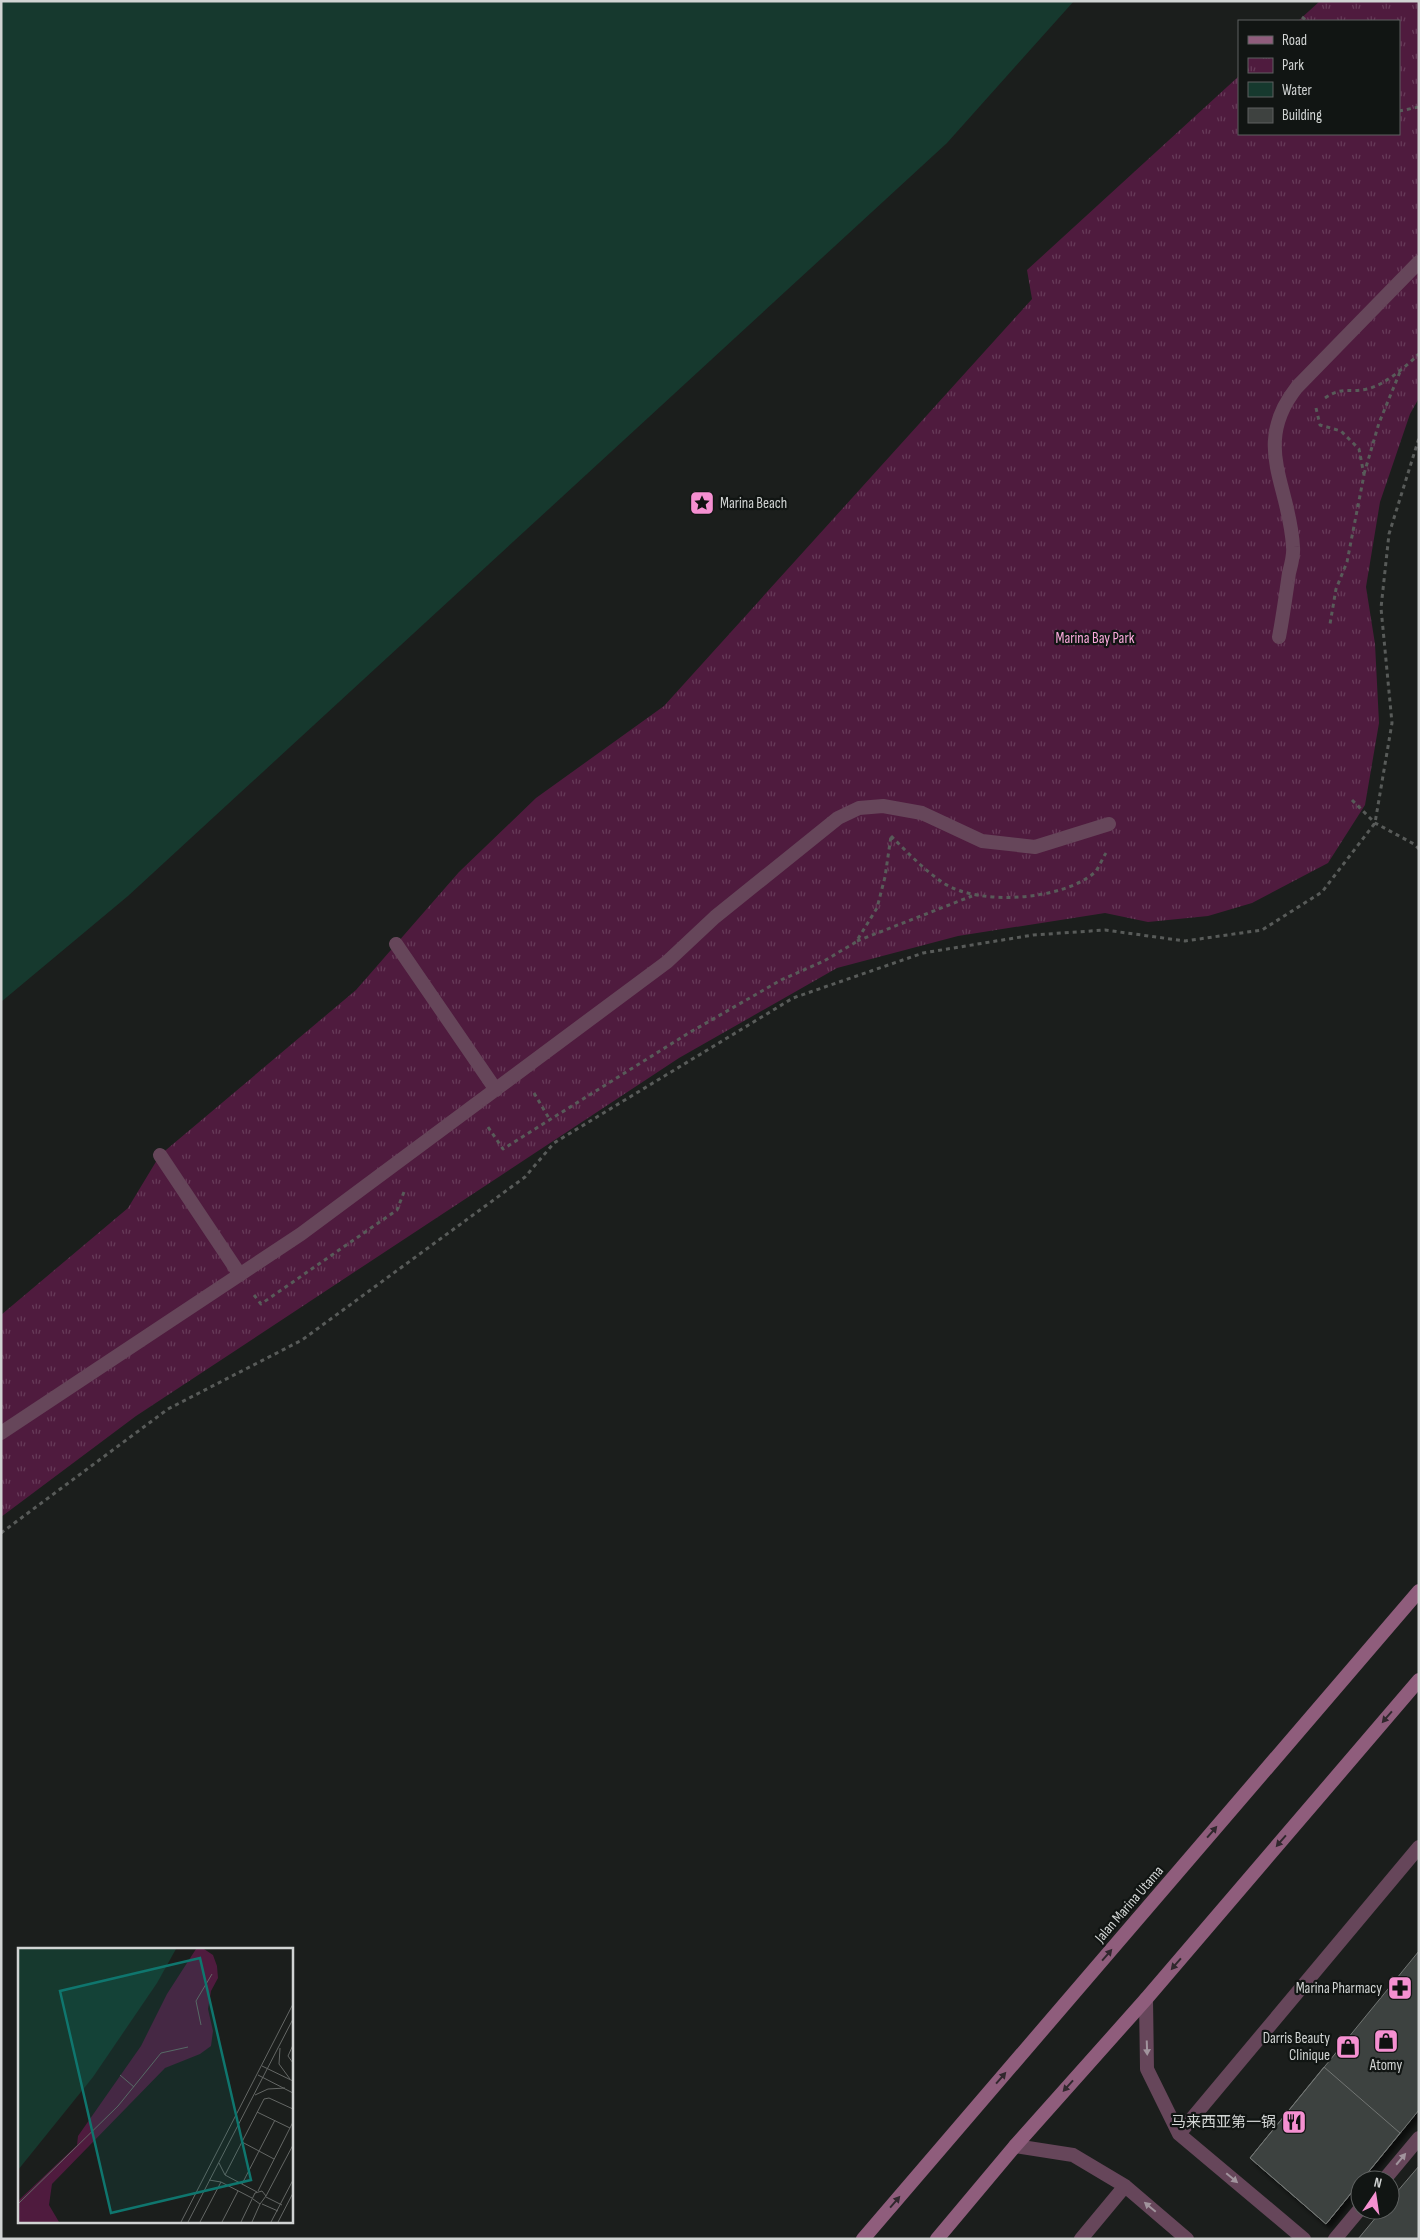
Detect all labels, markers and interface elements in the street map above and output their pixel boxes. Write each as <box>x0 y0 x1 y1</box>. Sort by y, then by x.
legend <box>1238 20 1400 135</box>
text: Road <box>1282 31 1307 50</box>
text: Park <box>1282 56 1304 75</box>
text: Water <box>1282 81 1313 100</box>
text: Building <box>1282 106 1322 125</box>
place icon: Marina Beach <box>689 490 715 516</box>
place label: Marina Beach <box>720 494 787 513</box>
park label: Marina Bay Park <box>1056 629 1135 648</box>
one-way arrow <box>1381 1711 1393 1723</box>
one-way arrow <box>1207 1825 1218 1838</box>
one-way arrow <box>1276 1834 1287 1847</box>
street label: Jalan Marina Utama <box>1090 1862 1168 1947</box>
inset map <box>18 1948 292 2222</box>
one-way arrow <box>1101 1949 1112 1962</box>
one-way arrow <box>1170 1958 1181 1971</box>
pharmacy icon: Marina Pharmacy <box>1387 1975 1413 2001</box>
place label: Marina Pharmacy <box>1296 1979 1382 1998</box>
shop icon: Atomy <box>1373 2028 1399 2054</box>
place label: Darris Beauty Clinique <box>1263 2029 1330 2065</box>
shop icon: Darris Beauty Clinique <box>1335 2034 1361 2060</box>
one-way arrow <box>1143 2040 1151 2056</box>
place label: Atomy <box>1369 2056 1402 2075</box>
one-way arrow <box>995 2073 1007 2085</box>
one-way arrow <box>1062 2080 1074 2092</box>
restaurant icon: 马来西亚第一锅 <box>1281 2109 1307 2135</box>
place label: 马来西亚第一锅 <box>1171 2113 1276 2132</box>
one-way arrow <box>1396 2153 1407 2166</box>
north arrow <box>1350 2170 1400 2220</box>
one-way arrow <box>1226 2173 1239 2184</box>
text: N <box>1372 2174 1383 2192</box>
one-way arrow <box>889 2196 901 2208</box>
one-way arrow <box>1143 2202 1156 2213</box>

